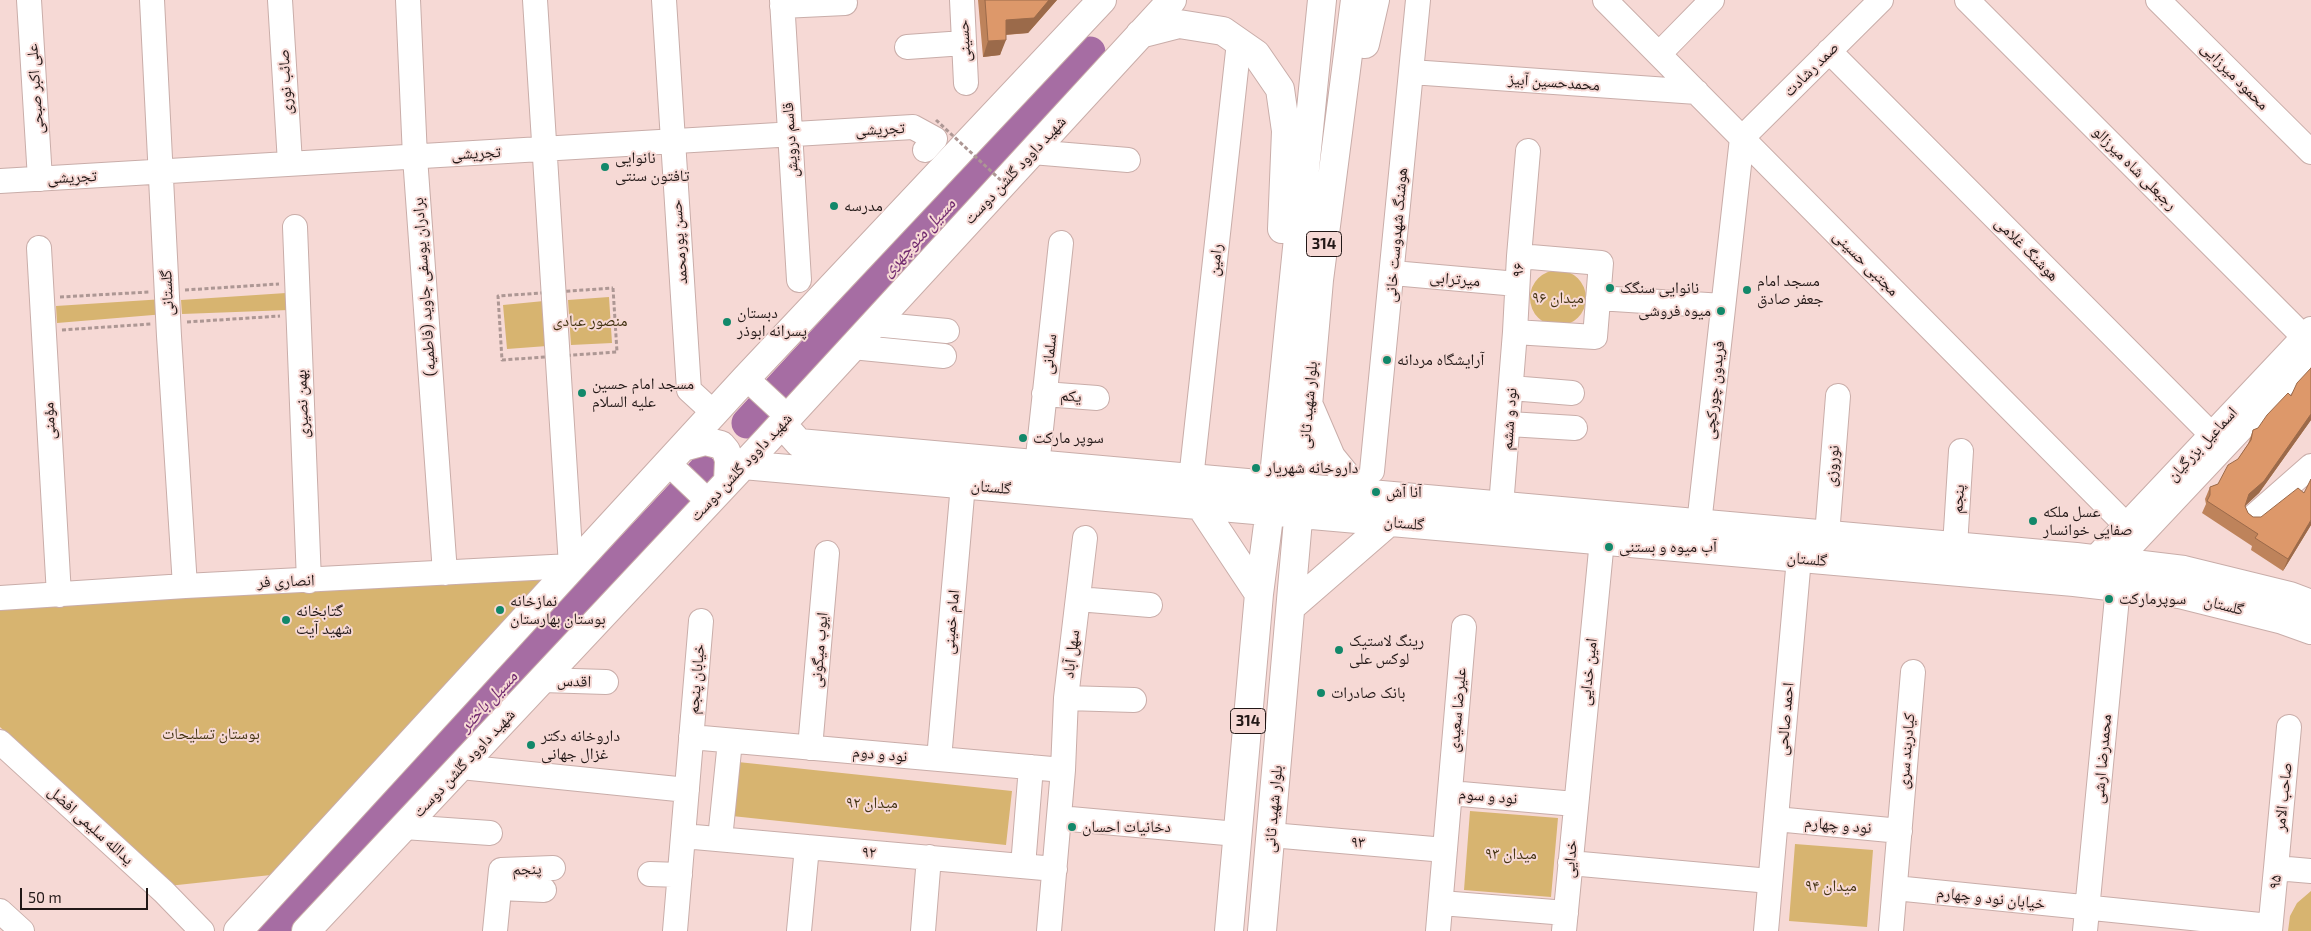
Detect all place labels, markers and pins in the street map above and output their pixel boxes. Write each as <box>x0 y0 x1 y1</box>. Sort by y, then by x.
place label: نانوایی تافتون سنتی <box>615 148 689 186</box>
marker: نانوایی تافتون سنتی <box>599 161 611 173</box>
place label: مدرسه <box>844 196 883 216</box>
marker: مدرسه <box>828 200 840 212</box>
place label: مسجد امام جعفر صادق <box>1757 271 1824 309</box>
place label: نانوایی سنگک <box>1620 278 1699 298</box>
marker: نانوایی سنگک <box>1604 282 1616 294</box>
marker: مسجد امام جعفر صادق <box>1741 284 1753 296</box>
place label: میوه فروشی <box>1638 301 1711 321</box>
place label: دبستان پسرانه ابوذر <box>737 303 807 341</box>
marker: میوه فروشی <box>1715 305 1727 317</box>
marker: دبستان پسرانه ابوذر <box>721 316 733 328</box>
place label: آرایشگاه مردانه <box>1397 350 1484 370</box>
marker: آرایشگاه مردانه <box>1381 354 1393 366</box>
place label: مسجد امام حسین علیه السلام <box>592 374 694 412</box>
marker: مسجد امام حسین علیه السلام <box>576 387 588 399</box>
place label: سوپر مارکت <box>1033 428 1104 448</box>
marker: سوپر مارکت <box>1017 432 1029 444</box>
place label: داروخانه شهریار <box>1266 458 1358 478</box>
marker: داروخانه شهریار <box>1250 462 1262 474</box>
place label: آنا آش <box>1386 482 1422 502</box>
marker: آنا آش <box>1370 486 1382 498</box>
place label: عسل ملکه صفایی خوانسار <box>2043 502 2133 540</box>
marker: عسل ملکه صفایی خوانسار <box>2027 515 2039 527</box>
place label: آب میوه و بستنی <box>1619 537 1717 557</box>
marker: آب میوه و بستنی <box>1603 541 1615 553</box>
place label: سوپرمارکت <box>2119 589 2186 609</box>
place label: نمازخانه بوستان بهارستان <box>510 591 606 629</box>
marker: سوپرمارکت <box>2103 593 2115 605</box>
place label: گتابخانه شهید آیت <box>296 601 352 639</box>
marker: نمازخانه بوستان بهارستان <box>494 604 506 616</box>
marker: گتابخانه شهید آیت <box>280 614 292 626</box>
place label: رینگ لاستیک لوکس علی <box>1349 631 1424 669</box>
marker: رینگ لاستیک لوکس علی <box>1333 644 1345 656</box>
place label: بانک صادرات <box>1331 683 1405 703</box>
marker: بانک صادرات <box>1315 687 1327 699</box>
place label: داروخانه دکتر غزال جهانی <box>541 726 620 764</box>
marker: داروخانه دکتر غزال جهانی <box>525 739 537 751</box>
place label: دخانیات احسان <box>1082 817 1171 837</box>
marker: دخانیات احسان <box>1066 821 1078 833</box>

